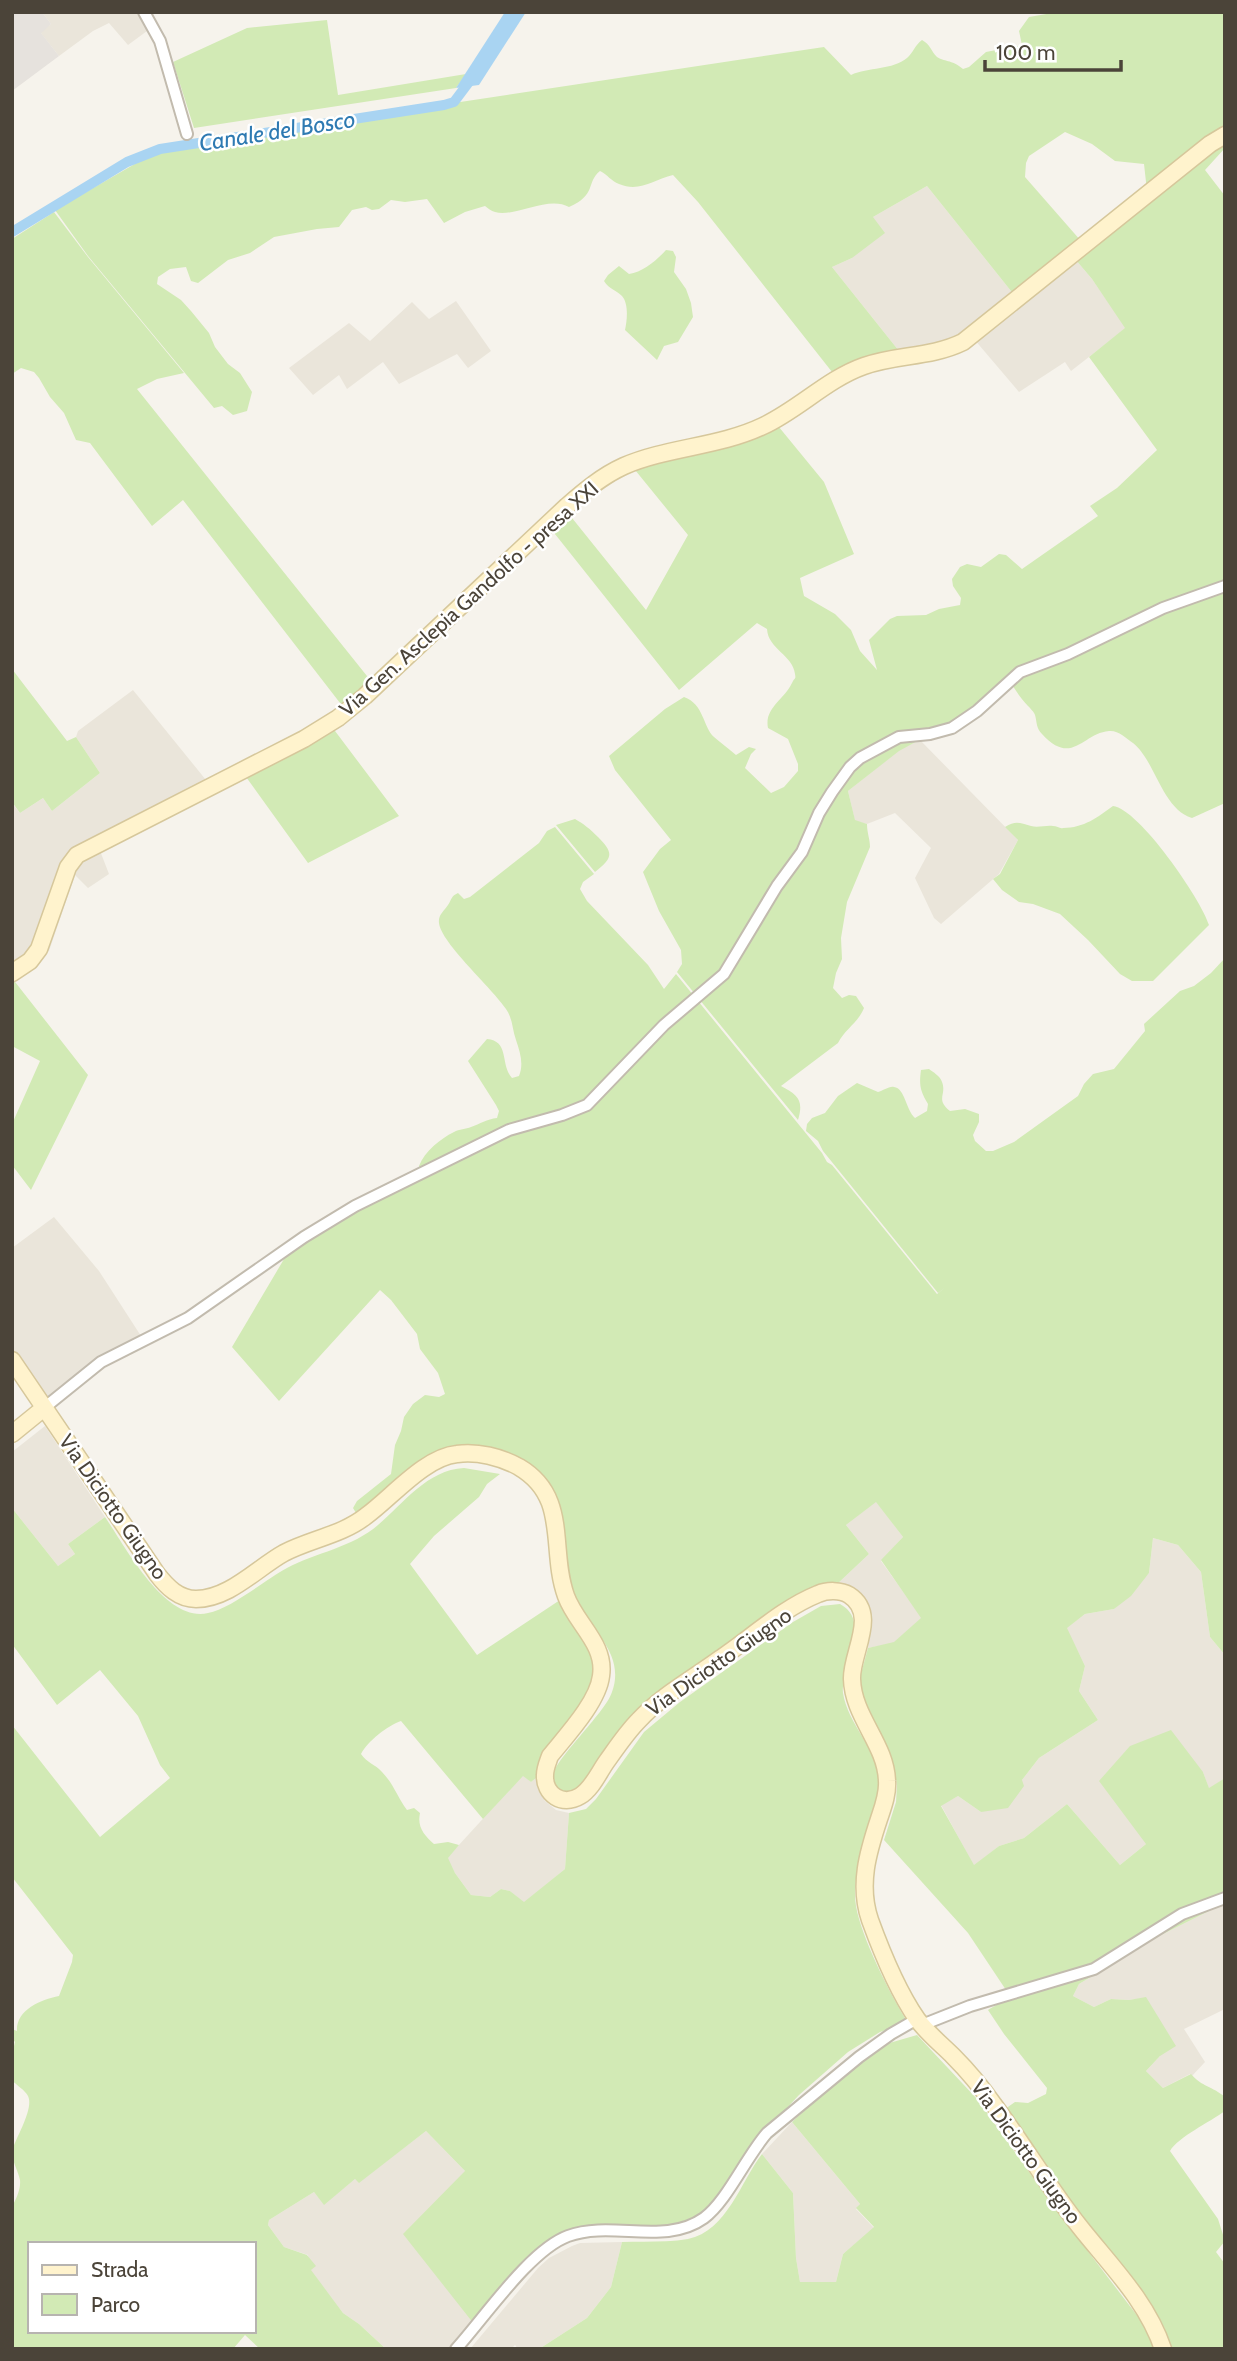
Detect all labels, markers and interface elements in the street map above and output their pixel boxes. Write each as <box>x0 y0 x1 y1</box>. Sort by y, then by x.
scale bar <box>985 28 1122 72</box>
text: 100 m <box>996 40 1055 65</box>
water label: Canale del Bosco <box>197 105 357 157</box>
street label: Via Gen. Asclepia Gandolfo - presa XXI <box>334 476 603 722</box>
street label: Via Diciotto Giugno <box>54 1429 173 1584</box>
street label: Via Diciotto Giugno <box>641 1602 796 1721</box>
street label: Via Diciotto Giugno <box>966 2075 1087 2228</box>
legend <box>28 2242 256 2333</box>
text: Strada <box>91 2257 148 2282</box>
text: Parco <box>91 2292 140 2317</box>

